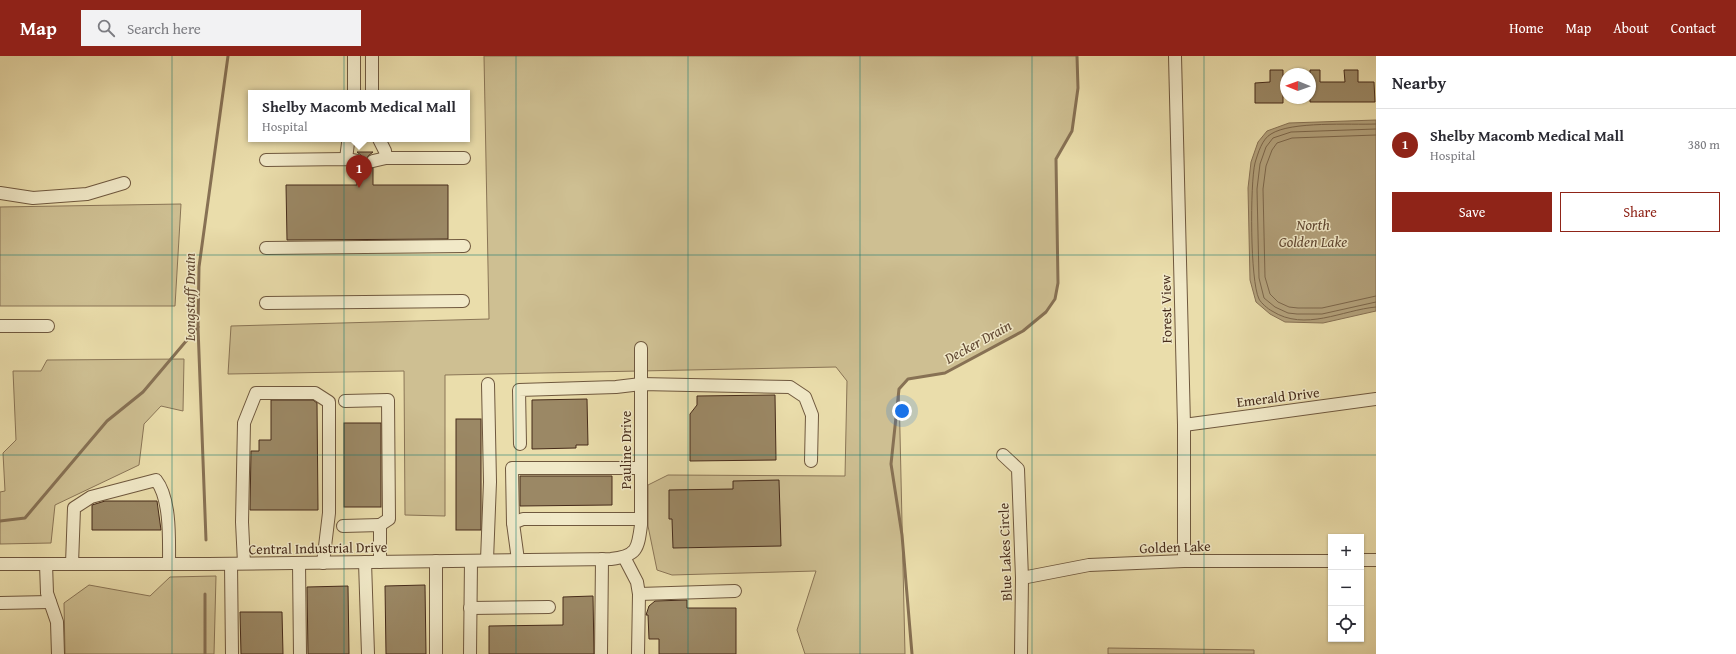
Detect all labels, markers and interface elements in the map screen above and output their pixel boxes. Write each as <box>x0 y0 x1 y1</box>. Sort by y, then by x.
search box <box>81 10 361 46</box>
text: Map <box>20 14 57 42</box>
icon: search <box>95 17 117 39</box>
text: Search here <box>127 18 201 39</box>
text: Home <box>1509 18 1544 38</box>
text: Map <box>1566 18 1591 38</box>
text: About <box>1613 18 1649 38</box>
text: Contact <box>1671 18 1716 38</box>
north arrow <box>1280 68 1316 104</box>
text: Nearby <box>1392 70 1446 95</box>
popup <box>248 90 470 142</box>
text: Shelby Macomb Medical Mall <box>262 96 456 117</box>
text: Hospital <box>262 117 308 136</box>
text: Shelby Macomb Medical Mall <box>1430 125 1624 146</box>
text: 1 <box>1402 135 1408 154</box>
text: 380 m <box>1688 135 1720 154</box>
text: Hospital <box>1430 146 1475 165</box>
pin: 1 <box>346 155 372 188</box>
button: Save <box>1392 192 1552 232</box>
button: Share <box>1560 192 1720 232</box>
water label: North Golden Lake <box>1279 214 1347 252</box>
water label: Longstaff Drain <box>179 252 200 342</box>
street label: Forest View <box>1155 274 1177 344</box>
water label: Decker Drain <box>940 314 1015 369</box>
street label: Emerald Drive <box>1235 382 1321 412</box>
your location <box>892 401 912 421</box>
street label: Pauline Drive <box>616 410 636 489</box>
street label: Blue Lakes Circle <box>993 502 1017 601</box>
map controls <box>1328 534 1364 642</box>
button: + <box>1328 534 1364 570</box>
street label: Golden Lake <box>1139 536 1211 558</box>
street label: Central Industrial Drive <box>248 537 388 559</box>
button: − <box>1328 570 1364 606</box>
button: locate <box>1328 606 1364 642</box>

